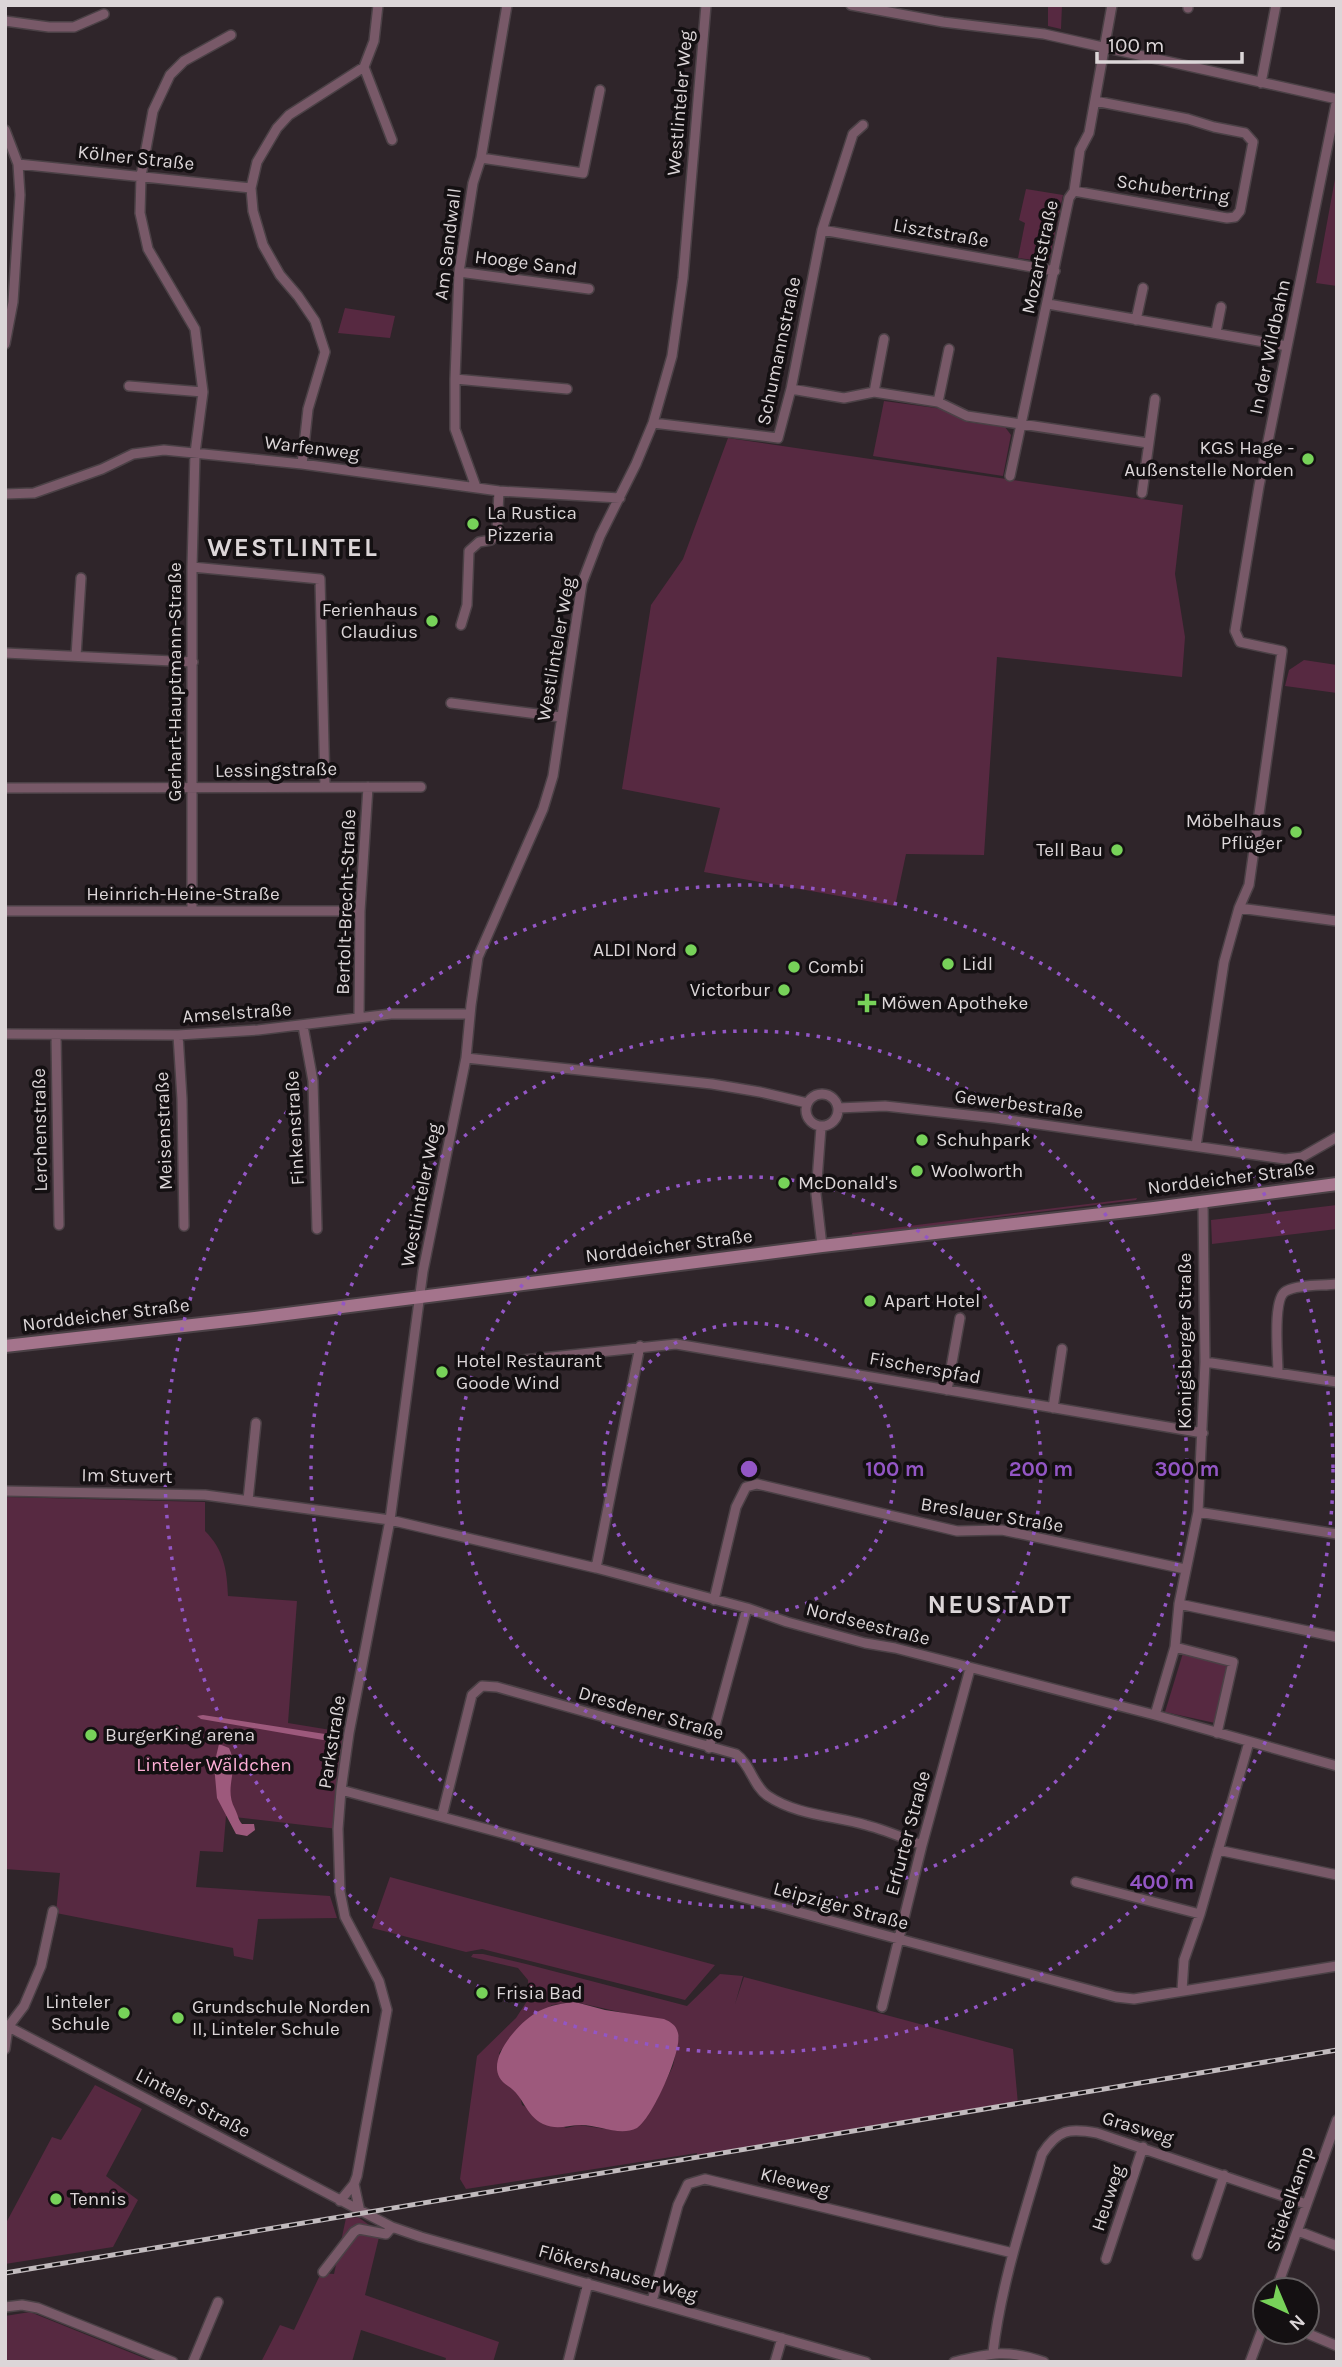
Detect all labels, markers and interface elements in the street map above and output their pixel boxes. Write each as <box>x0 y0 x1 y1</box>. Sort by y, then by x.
scale bar <box>1097 21 1242 65</box>
street label: Westlinteler Weg <box>663 29 697 177</box>
text: 100 m <box>1108 33 1165 57</box>
street label: Kölner Straße <box>77 141 195 175</box>
street label: Schubertring <box>1115 170 1231 208</box>
street label: Am Sandwall <box>430 187 466 301</box>
street label: Mozartstraße <box>1017 198 1063 316</box>
street label: Lisztstraße <box>892 214 990 252</box>
street label: Hooge Sand <box>473 246 579 280</box>
street label: Schumannstraße <box>753 275 805 427</box>
street label: In der Wildbahn <box>1245 277 1295 417</box>
street label: Warfenweg <box>263 431 361 465</box>
place label: KGS Hage - Außenstelle Norden <box>1124 437 1294 481</box>
marker: KGS Hage - Außenstelle Norden <box>1300 451 1316 467</box>
place label: La Rustica Pizzeria <box>487 502 577 546</box>
marker: La Rustica Pizzeria <box>465 516 481 532</box>
district label: WESTLINTEL <box>207 532 379 563</box>
street label: Gerhart-Hauptmann-Straße <box>164 562 186 802</box>
street label: Westlinteler Weg <box>532 575 580 723</box>
place label: Ferienhaus Claudius <box>322 599 418 643</box>
marker: Ferienhaus Claudius <box>424 613 440 629</box>
street label: Lessingstraße <box>215 758 337 782</box>
street label: Bertolt-Brecht-Straße <box>332 809 360 995</box>
place label: Möbelhaus Pflüger <box>1186 810 1282 854</box>
marker: Möbelhaus Pflüger <box>1288 824 1304 840</box>
place label: Tell Bau <box>1036 839 1103 861</box>
marker: Tell Bau <box>1109 842 1125 858</box>
street label: Heinrich-Heine-Straße <box>86 883 280 905</box>
place label: ALDI Nord <box>593 939 677 961</box>
marker: ALDI Nord <box>683 942 699 958</box>
place label: Lidl <box>962 953 993 975</box>
place label: Combi <box>808 956 865 978</box>
marker: Lidl <box>940 956 956 972</box>
marker: Combi <box>786 959 802 975</box>
place label: Victorbur <box>690 979 770 1001</box>
marker: Victorbur <box>776 982 792 998</box>
place label: Möwen Apotheke <box>881 992 1028 1014</box>
marker: Möwen Apotheke <box>859 995 875 1011</box>
street label: Amselstraße <box>182 998 292 1028</box>
street label: Lerchenstraße <box>28 1068 52 1192</box>
street label: Finkenstraße <box>281 1070 309 1186</box>
street label: Meisenstraße <box>151 1071 177 1191</box>
street label: Gewerbestraße <box>954 1085 1084 1123</box>
street label: Westlinteler Weg <box>396 1121 446 1269</box>
place label: Schuhpark <box>936 1129 1031 1151</box>
marker: Schuhpark <box>914 1132 930 1148</box>
street label: Norddeicher Straße <box>1146 1157 1316 1199</box>
place label: Woolworth <box>931 1160 1023 1182</box>
marker: Woolworth <box>909 1163 925 1179</box>
place label: McDonald's <box>798 1172 898 1194</box>
marker: McDonald's <box>776 1175 792 1191</box>
street label: Norddeicher Straße <box>584 1225 754 1267</box>
street label: Königsberger Straße <box>1174 1253 1196 1429</box>
place label: Apart Hotel <box>884 1290 980 1312</box>
marker: Apart Hotel <box>862 1293 878 1309</box>
street label: Norddeicher Straße <box>21 1294 191 1336</box>
street label: Fischerspfad <box>868 1347 982 1389</box>
place label: Hotel Restaurant Goode Wind <box>456 1350 602 1394</box>
marker: Hotel Restaurant Goode Wind <box>434 1364 450 1380</box>
centre of rings <box>737 1457 761 1481</box>
text: 100 m <box>865 1457 925 1481</box>
text: 200 m <box>1009 1457 1073 1481</box>
text: 300 m <box>1155 1457 1219 1481</box>
street label: Im Stuvert <box>81 1464 173 1488</box>
street label: Breslauer Straße <box>919 1493 1065 1537</box>
district label: NEUSTADT <box>928 1589 1073 1620</box>
street label: Nordseestraße <box>804 1598 932 1650</box>
street label: Dresdener Straße <box>576 1682 726 1744</box>
street label: Parkstraße <box>314 1694 350 1790</box>
place label: BurgerKing arena <box>105 1724 255 1746</box>
marker: BurgerKing arena <box>83 1727 99 1743</box>
park label: Linteler Wäldchen <box>136 1754 292 1776</box>
street label: Erfurter Straße <box>881 1768 935 1898</box>
text: 400 m <box>1130 1870 1194 1894</box>
street label: Leipziger Straße <box>771 1877 911 1935</box>
place label: Frisia Bad <box>496 1982 583 2004</box>
marker: Frisia Bad <box>474 1985 490 2001</box>
place label: Linteler Schule <box>45 1991 110 2035</box>
place label: Grundschule Norden II, Linteler Schule <box>192 1996 370 2040</box>
marker: Linteler Schule <box>116 2005 132 2021</box>
marker: Grundschule Norden II, Linteler Schule <box>170 2010 186 2026</box>
street label: Linteler Straße <box>132 2064 254 2142</box>
street label: Grasweg <box>1099 2107 1177 2149</box>
street label: Stiekelkamp <box>1262 2143 1318 2255</box>
street label: Heuweg <box>1087 2162 1129 2234</box>
street label: Kleeweg <box>758 2163 832 2201</box>
place label: Tennis <box>70 2188 126 2210</box>
marker: Tennis <box>48 2191 64 2207</box>
street label: Flökershauser Weg <box>536 2240 700 2306</box>
north arrow <box>1251 2276 1321 2346</box>
text: N <box>1285 2310 1310 2335</box>

